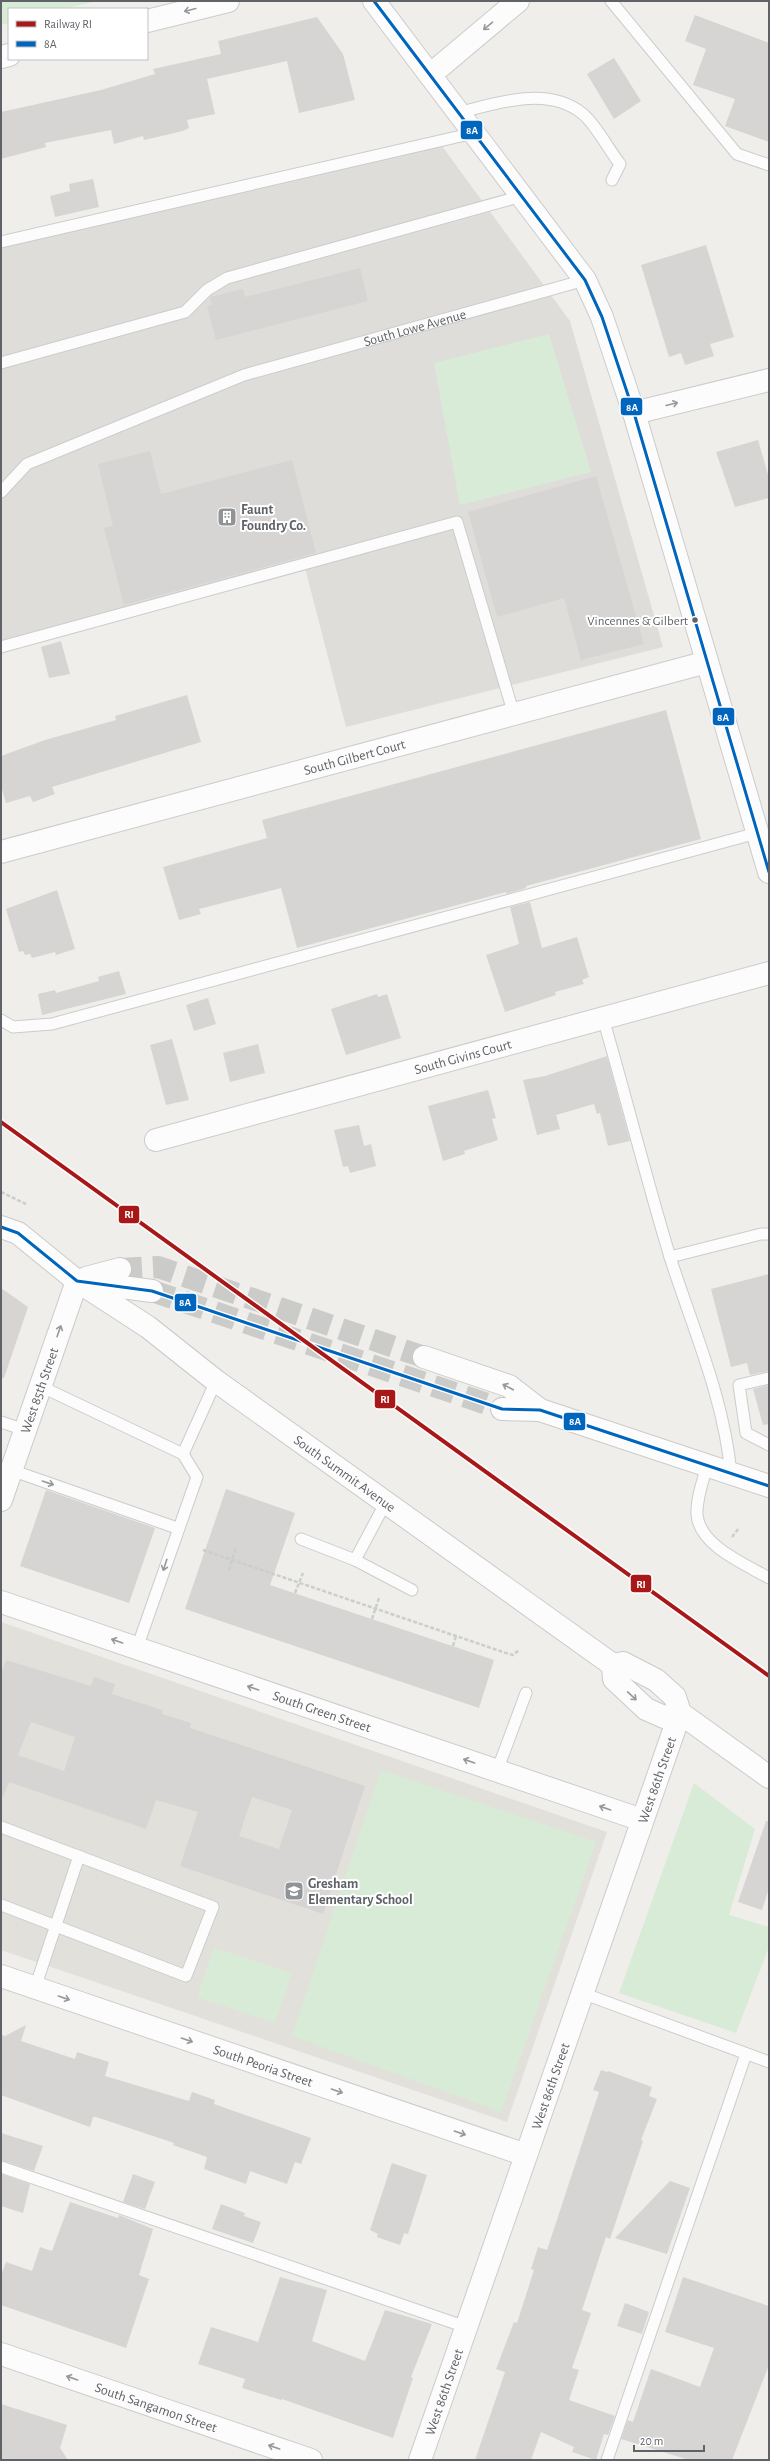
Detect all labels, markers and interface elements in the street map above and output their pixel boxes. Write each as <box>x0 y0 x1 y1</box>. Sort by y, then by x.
one-way arrow <box>184 7 197 15</box>
legend <box>8 8 148 60</box>
text: Railway RI <box>44 18 92 31</box>
one-way arrow <box>483 22 493 31</box>
text: 8A <box>44 38 57 50</box>
line badge: 8A <box>460 120 483 140</box>
text: 8A <box>466 125 478 136</box>
street label: South Lowe Avenue <box>362 307 468 349</box>
line badge: 8A <box>620 397 643 416</box>
one-way arrow <box>665 400 678 407</box>
text: 8A <box>626 402 638 413</box>
place label: Faunt Foundry Co. <box>241 503 306 533</box>
building icon: Faunt Foundry Co. <box>216 506 238 528</box>
place label: Vincennes & Gilbert <box>587 615 688 628</box>
marker: Vincennes & Gilbert <box>690 615 700 625</box>
line badge: 8A <box>712 707 735 726</box>
text: 8A <box>717 712 729 723</box>
street label: South Gilbert Court <box>302 737 407 778</box>
street label: South Givins Court <box>413 1037 514 1077</box>
line badge: RI <box>118 1205 140 1224</box>
text: RI <box>124 1209 134 1220</box>
line badge: 8A <box>174 1293 197 1312</box>
text: 8A <box>179 1297 191 1308</box>
one-way arrow <box>56 1325 64 1337</box>
street label: West 85th Street <box>19 1345 61 1435</box>
one-way arrow <box>503 1383 515 1390</box>
line badge: RI <box>374 1389 396 1409</box>
text: RI <box>380 1394 390 1405</box>
line badge: 8A <box>563 1412 586 1431</box>
text: 8A <box>569 1416 581 1427</box>
street label: South Summit Avenue <box>291 1433 398 1515</box>
one-way arrow <box>42 1479 54 1487</box>
one-way arrow <box>161 1558 168 1571</box>
line badge: RI <box>630 1574 652 1593</box>
text: RI <box>636 1579 646 1590</box>
one-way arrow <box>111 1637 123 1645</box>
one-way arrow <box>247 1684 260 1691</box>
street label: South Green Street <box>271 1689 373 1735</box>
one-way arrow <box>627 1691 637 1701</box>
street label: West 86th Street <box>636 1735 679 1825</box>
one-way arrow <box>463 1757 476 1764</box>
one-way arrow <box>600 1803 612 1811</box>
place label: Gresham Elementary School <box>308 1877 413 1907</box>
school or university icon: Gresham Elementary School <box>283 1880 305 1902</box>
one-way arrow <box>58 1995 71 2002</box>
one-way arrow <box>181 2037 194 2044</box>
street label: West 86th Street <box>530 2041 573 2131</box>
street label: South Peoria Street <box>211 2043 315 2090</box>
one-way arrow <box>330 2088 343 2095</box>
one-way arrow <box>454 2130 467 2137</box>
street label: West 86th Street <box>423 2347 466 2437</box>
one-way arrow <box>65 2374 78 2381</box>
street label: South Sangamon Street <box>93 2381 219 2435</box>
scale bar <box>634 2427 704 2453</box>
text: 20 m <box>640 2435 663 2447</box>
one-way arrow <box>268 2443 280 2451</box>

